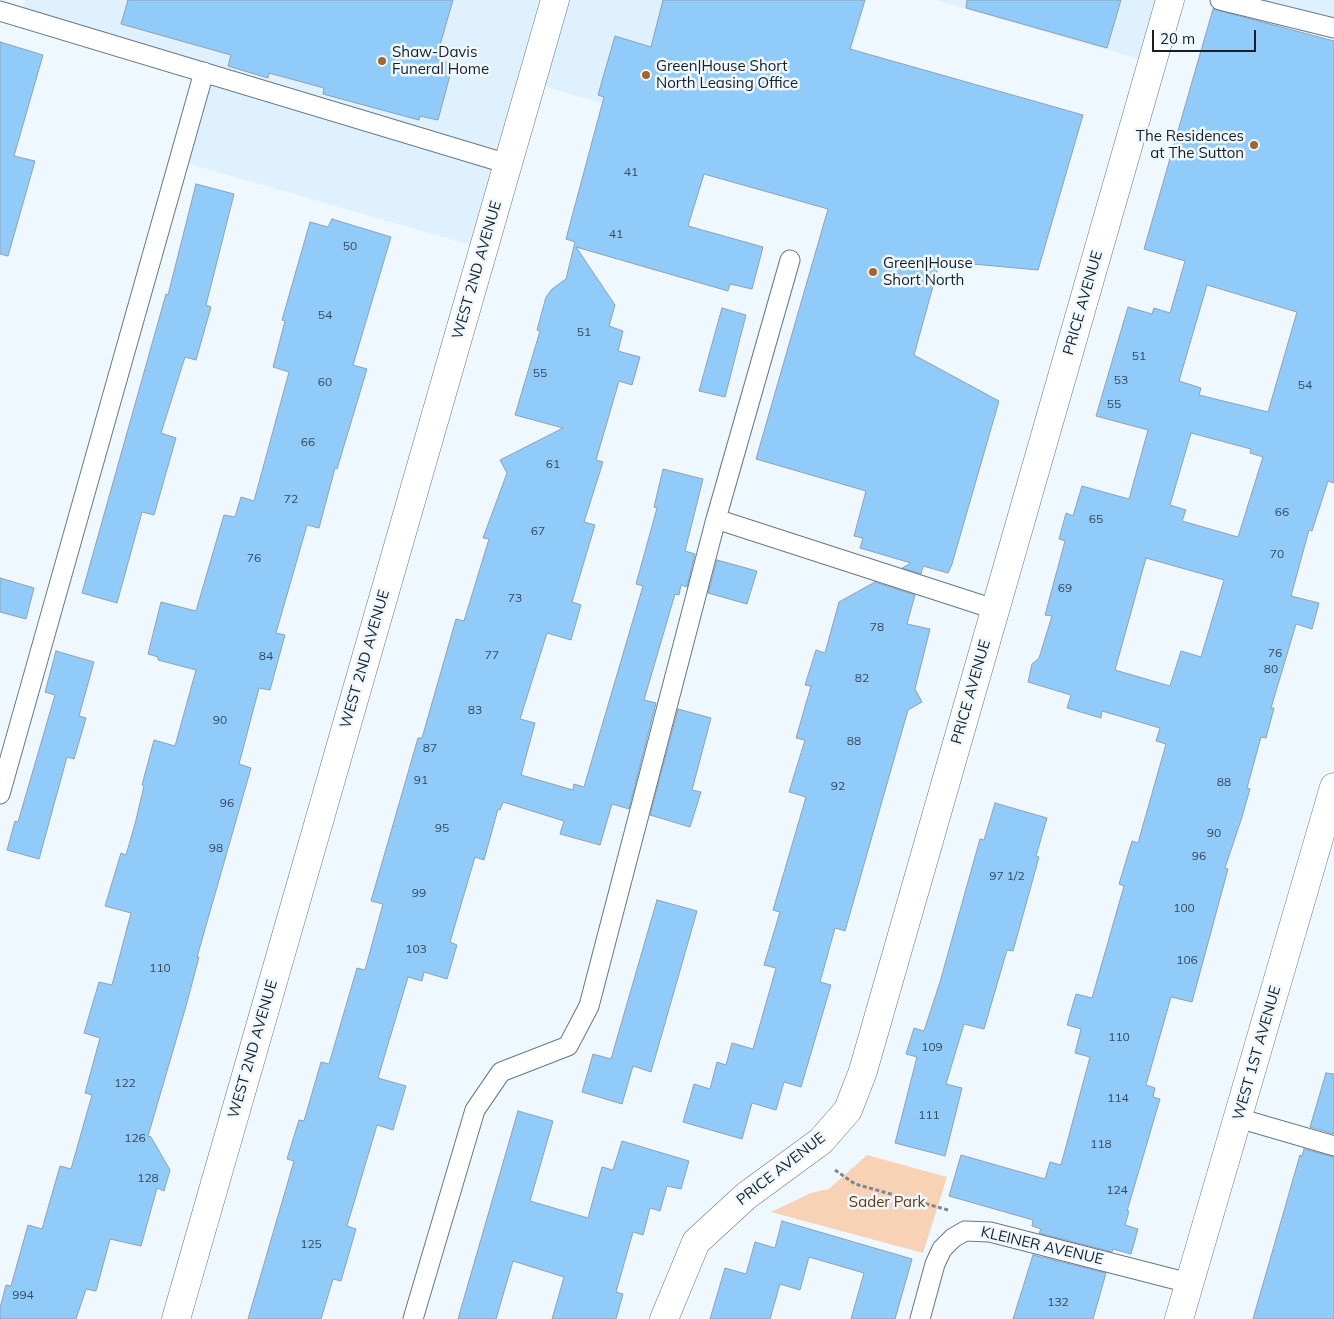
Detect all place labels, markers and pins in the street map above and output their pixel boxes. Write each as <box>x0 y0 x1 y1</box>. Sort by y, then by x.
place label: Shaw-Davis Funeral Home <box>392 43 489 78</box>
marker: Shaw-Davis Funeral Home <box>376 55 388 67</box>
place label: Green|House Short North Leasing Office <box>656 57 798 92</box>
marker: Green|House Short North Leasing Office <box>640 69 652 81</box>
place label: The Residences at The Sutton <box>1136 127 1244 162</box>
marker: The Residences at The Sutton <box>1248 139 1260 151</box>
place label: Green|House Short North <box>883 254 973 289</box>
marker: Green|House Short North <box>867 266 879 278</box>

